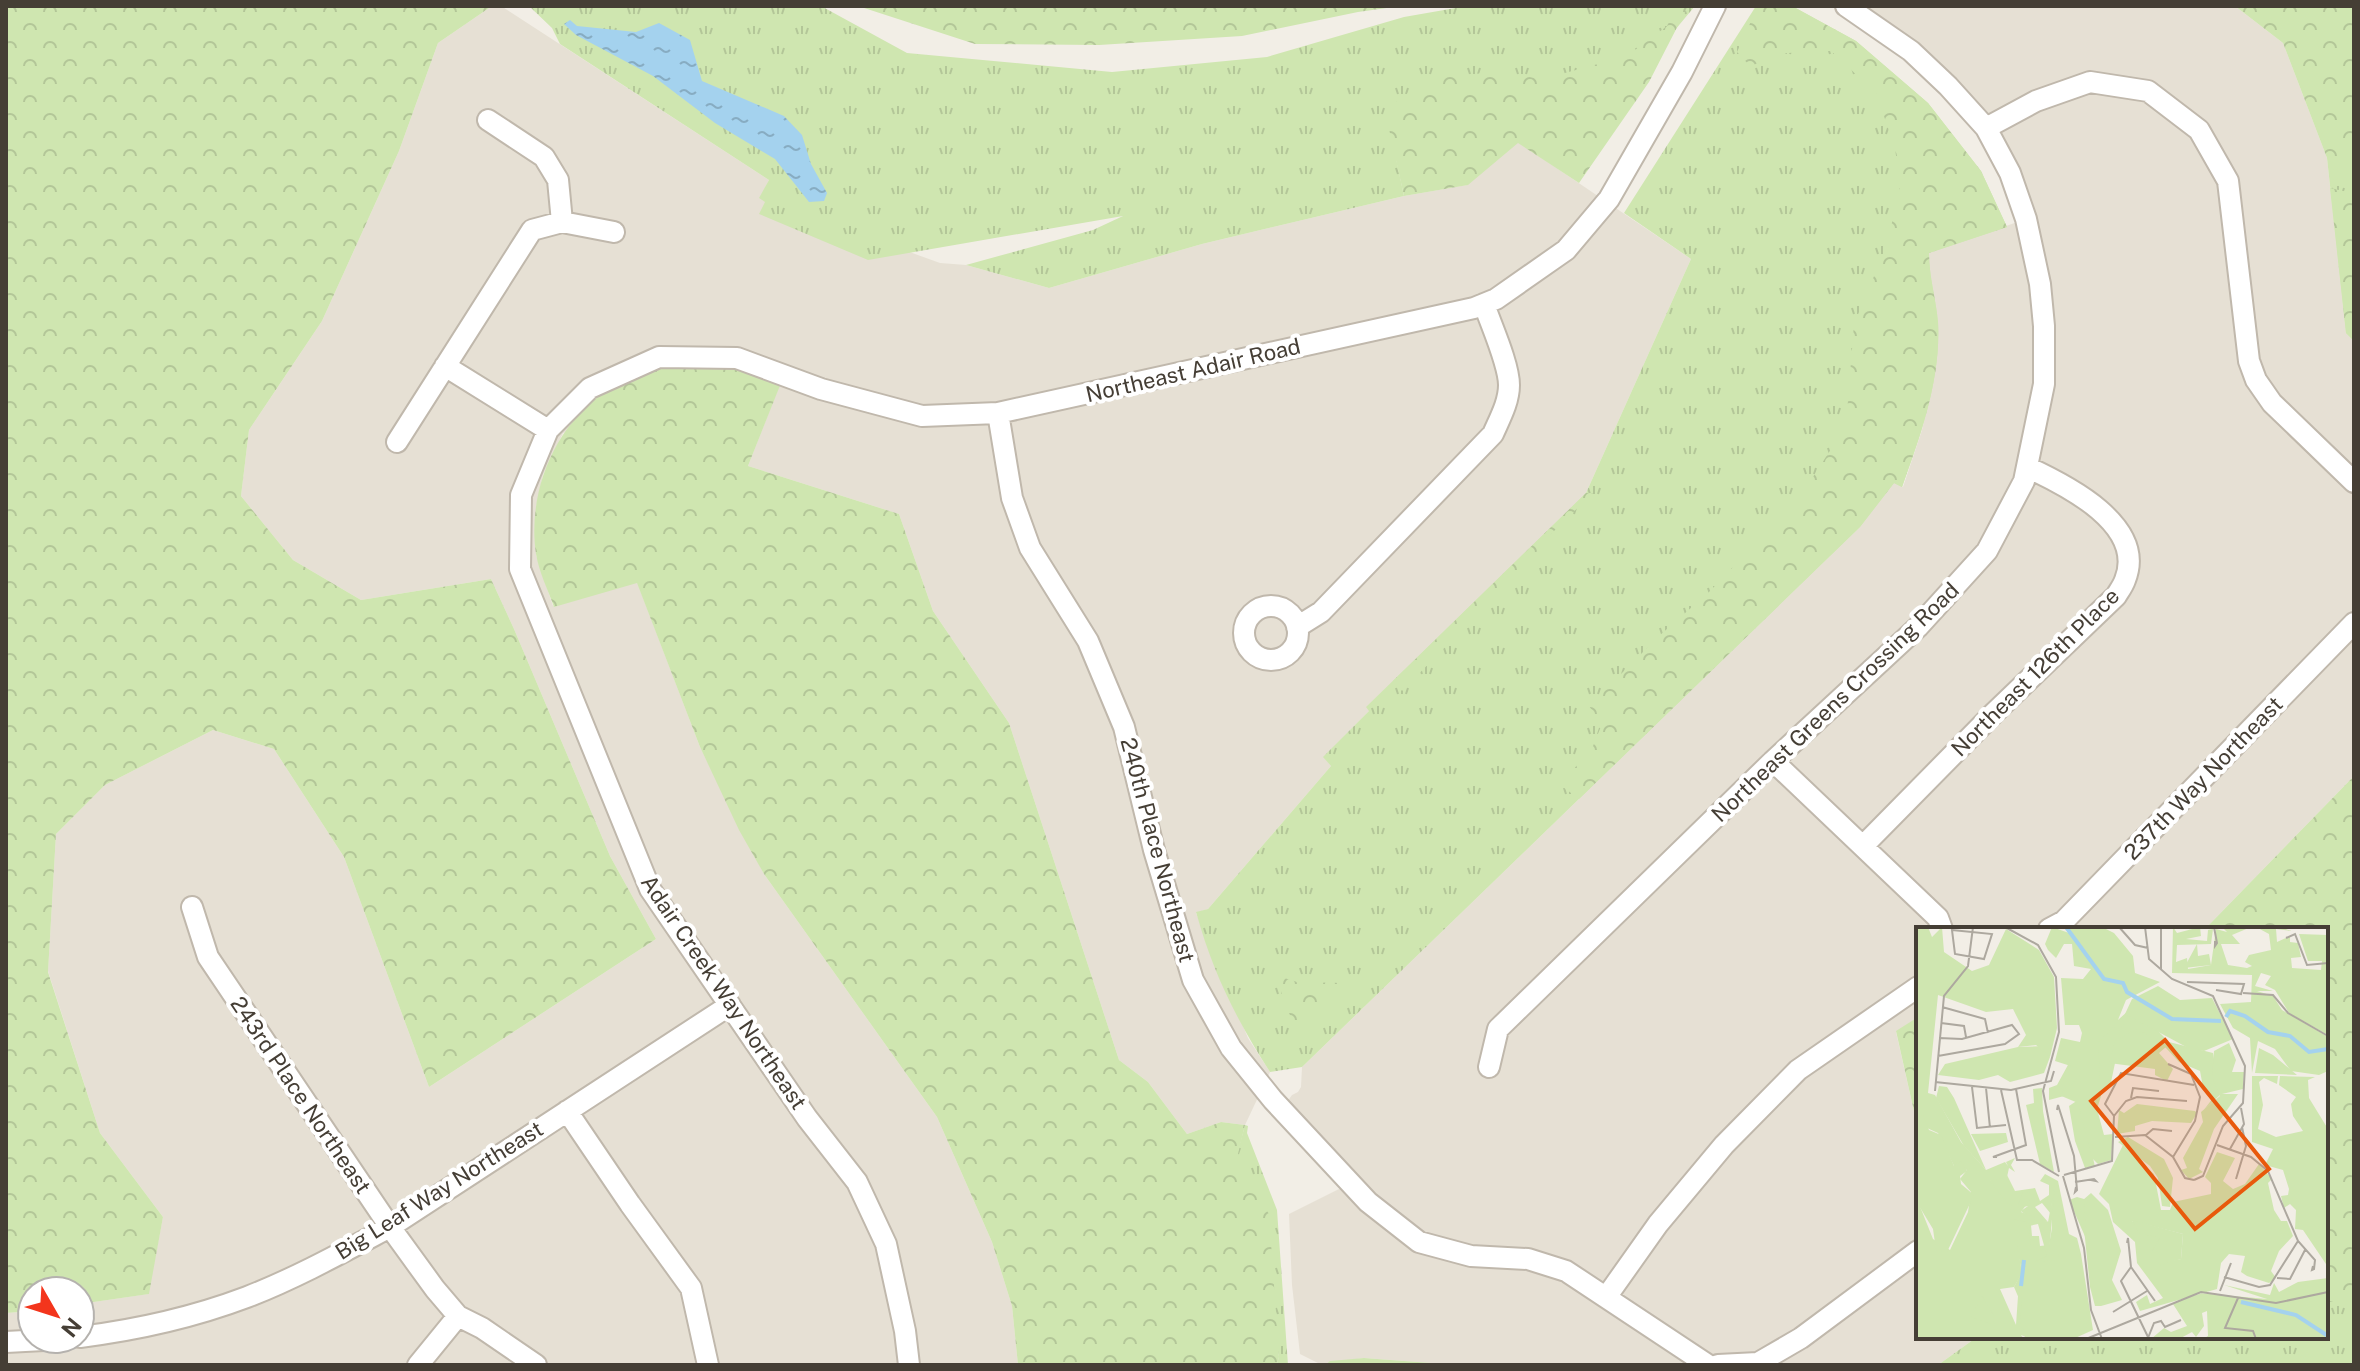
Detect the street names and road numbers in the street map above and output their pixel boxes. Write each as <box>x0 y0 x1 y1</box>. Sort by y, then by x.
street label: Northeast Adair Road <box>1083 333 1303 407</box>
street label: Northeast Greens Crossing Road <box>1706 577 1964 827</box>
street label: Northeast 126th Place <box>1946 583 2124 761</box>
street label: 237th Way Northeast <box>2118 691 2288 865</box>
street label: 240th Place Northeast <box>1115 735 1201 965</box>
street label: Adair Creek Way Northeast <box>636 870 812 1114</box>
street label: 243rd Place Northeast <box>225 991 377 1199</box>
street label: Big Leaf Way Northeast <box>330 1115 548 1265</box>

